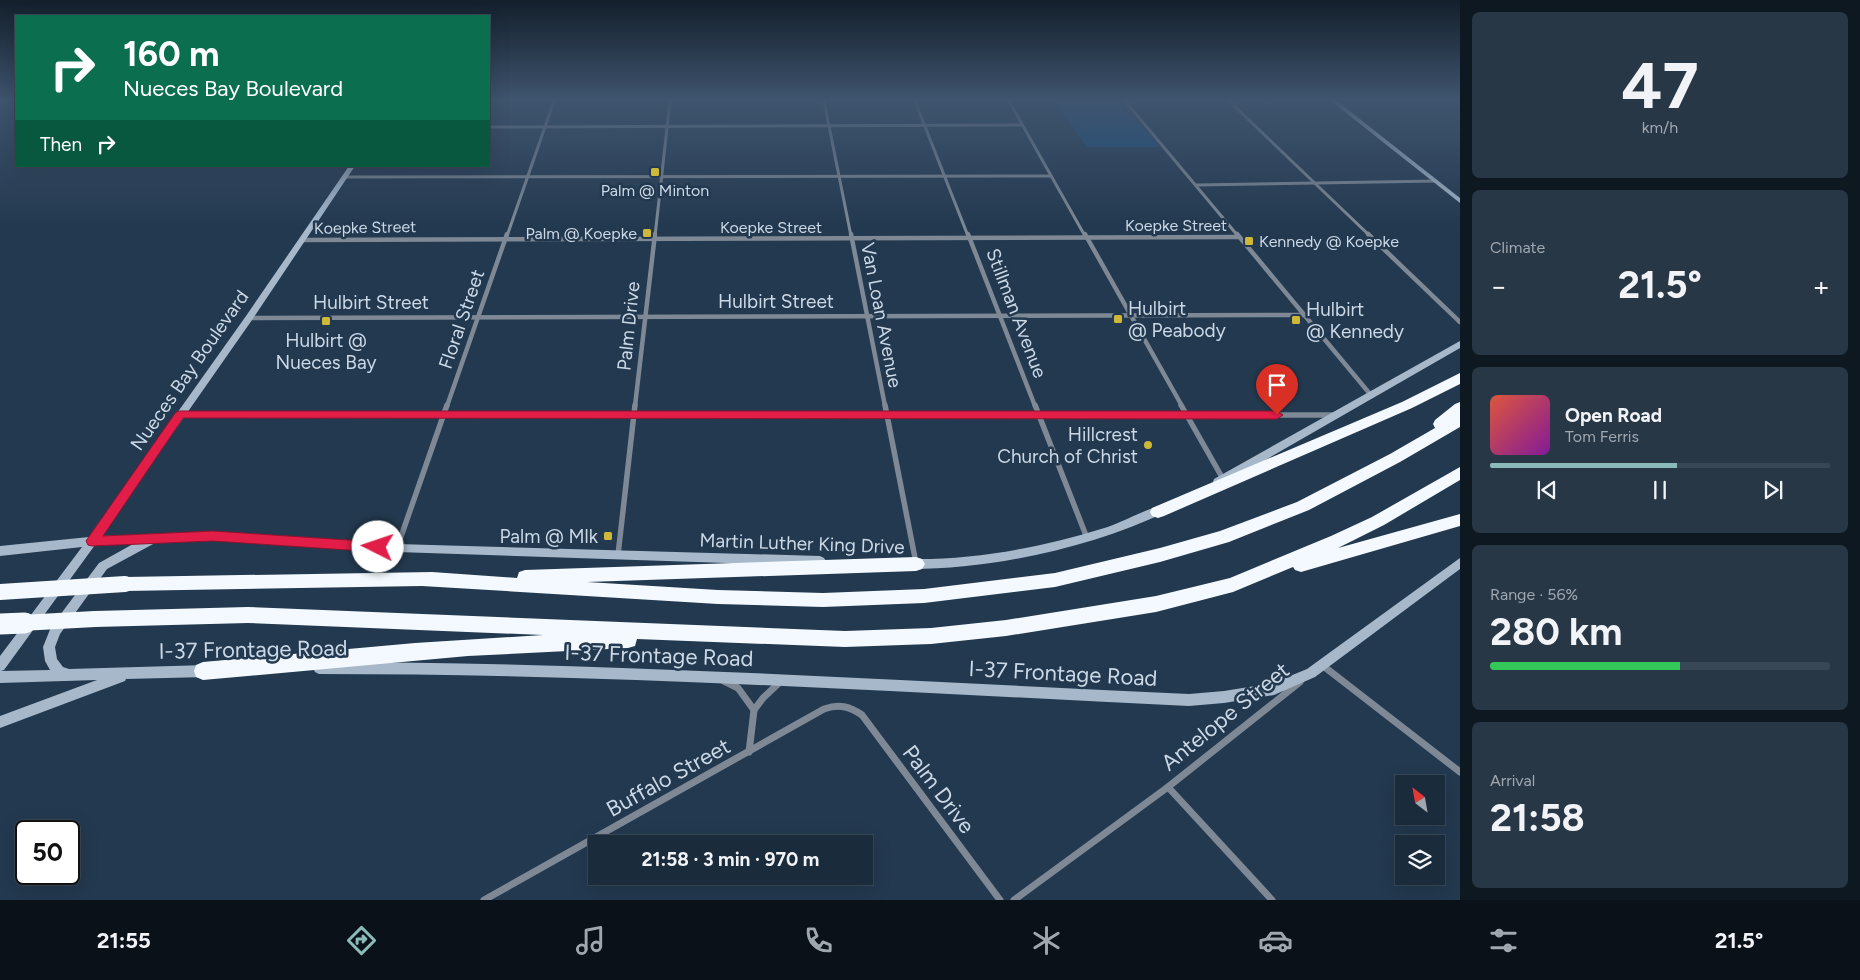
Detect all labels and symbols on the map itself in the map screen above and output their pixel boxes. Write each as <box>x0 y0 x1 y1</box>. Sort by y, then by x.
marker: Palm @ Minton <box>649 166 661 178</box>
place label: Palm @ Minton <box>601 181 709 200</box>
street label: Koepke Street <box>1125 216 1227 235</box>
street label: Koepke Street <box>314 217 416 238</box>
street label: Koepke Street <box>720 218 822 237</box>
place label: Palm @ Koepke <box>525 224 637 243</box>
marker: Palm @ Koepke <box>641 227 653 239</box>
place label: Kennedy @ Koepke <box>1259 232 1399 251</box>
marker: Kennedy @ Koepke <box>1243 235 1255 247</box>
street label: Van Loan Avenue <box>856 240 907 390</box>
street label: Stillman Avenue <box>981 245 1052 381</box>
street label: Floral Street <box>434 266 489 372</box>
street label: Palm Drive <box>612 280 645 372</box>
street label: Nueces Bay Boulevard <box>125 286 253 455</box>
street label: Hulbirt Street <box>718 290 834 313</box>
street label: Hulbirt Street <box>313 291 429 314</box>
place label: Hulbirt @ Peabody <box>1128 297 1226 342</box>
place label: Hulbirt @ Kennedy <box>1306 298 1404 343</box>
marker: Hulbirt @ Peabody <box>1112 313 1124 325</box>
marker: Hulbirt @ Kennedy <box>1290 314 1302 326</box>
marker: Hulbirt @ Nueces Bay <box>320 315 332 327</box>
place label: Hulbirt @ Nueces Bay <box>275 329 377 374</box>
pin <box>1256 364 1298 415</box>
place label: Hillcrest Church of Christ <box>997 423 1138 468</box>
marker: Hillcrest Church of Christ <box>1142 439 1154 451</box>
position arrow <box>351 520 403 572</box>
place label: Palm @ Mlk <box>500 525 599 548</box>
street label: Martin Luther King Drive <box>699 528 905 559</box>
marker: Palm @ Mlk <box>602 530 614 542</box>
street label: I-37 Frontage Road <box>158 634 348 665</box>
street label: I-37 Frontage Road <box>564 639 754 672</box>
street label: I-37 Frontage Road <box>968 655 1158 692</box>
street label: Antelope Street <box>1156 656 1295 776</box>
street label: Buffalo Street <box>601 732 735 823</box>
street label: Palm Drive <box>897 740 981 839</box>
north arrow <box>1395 775 1445 825</box>
speed limit sign: 50 <box>15 820 80 885</box>

